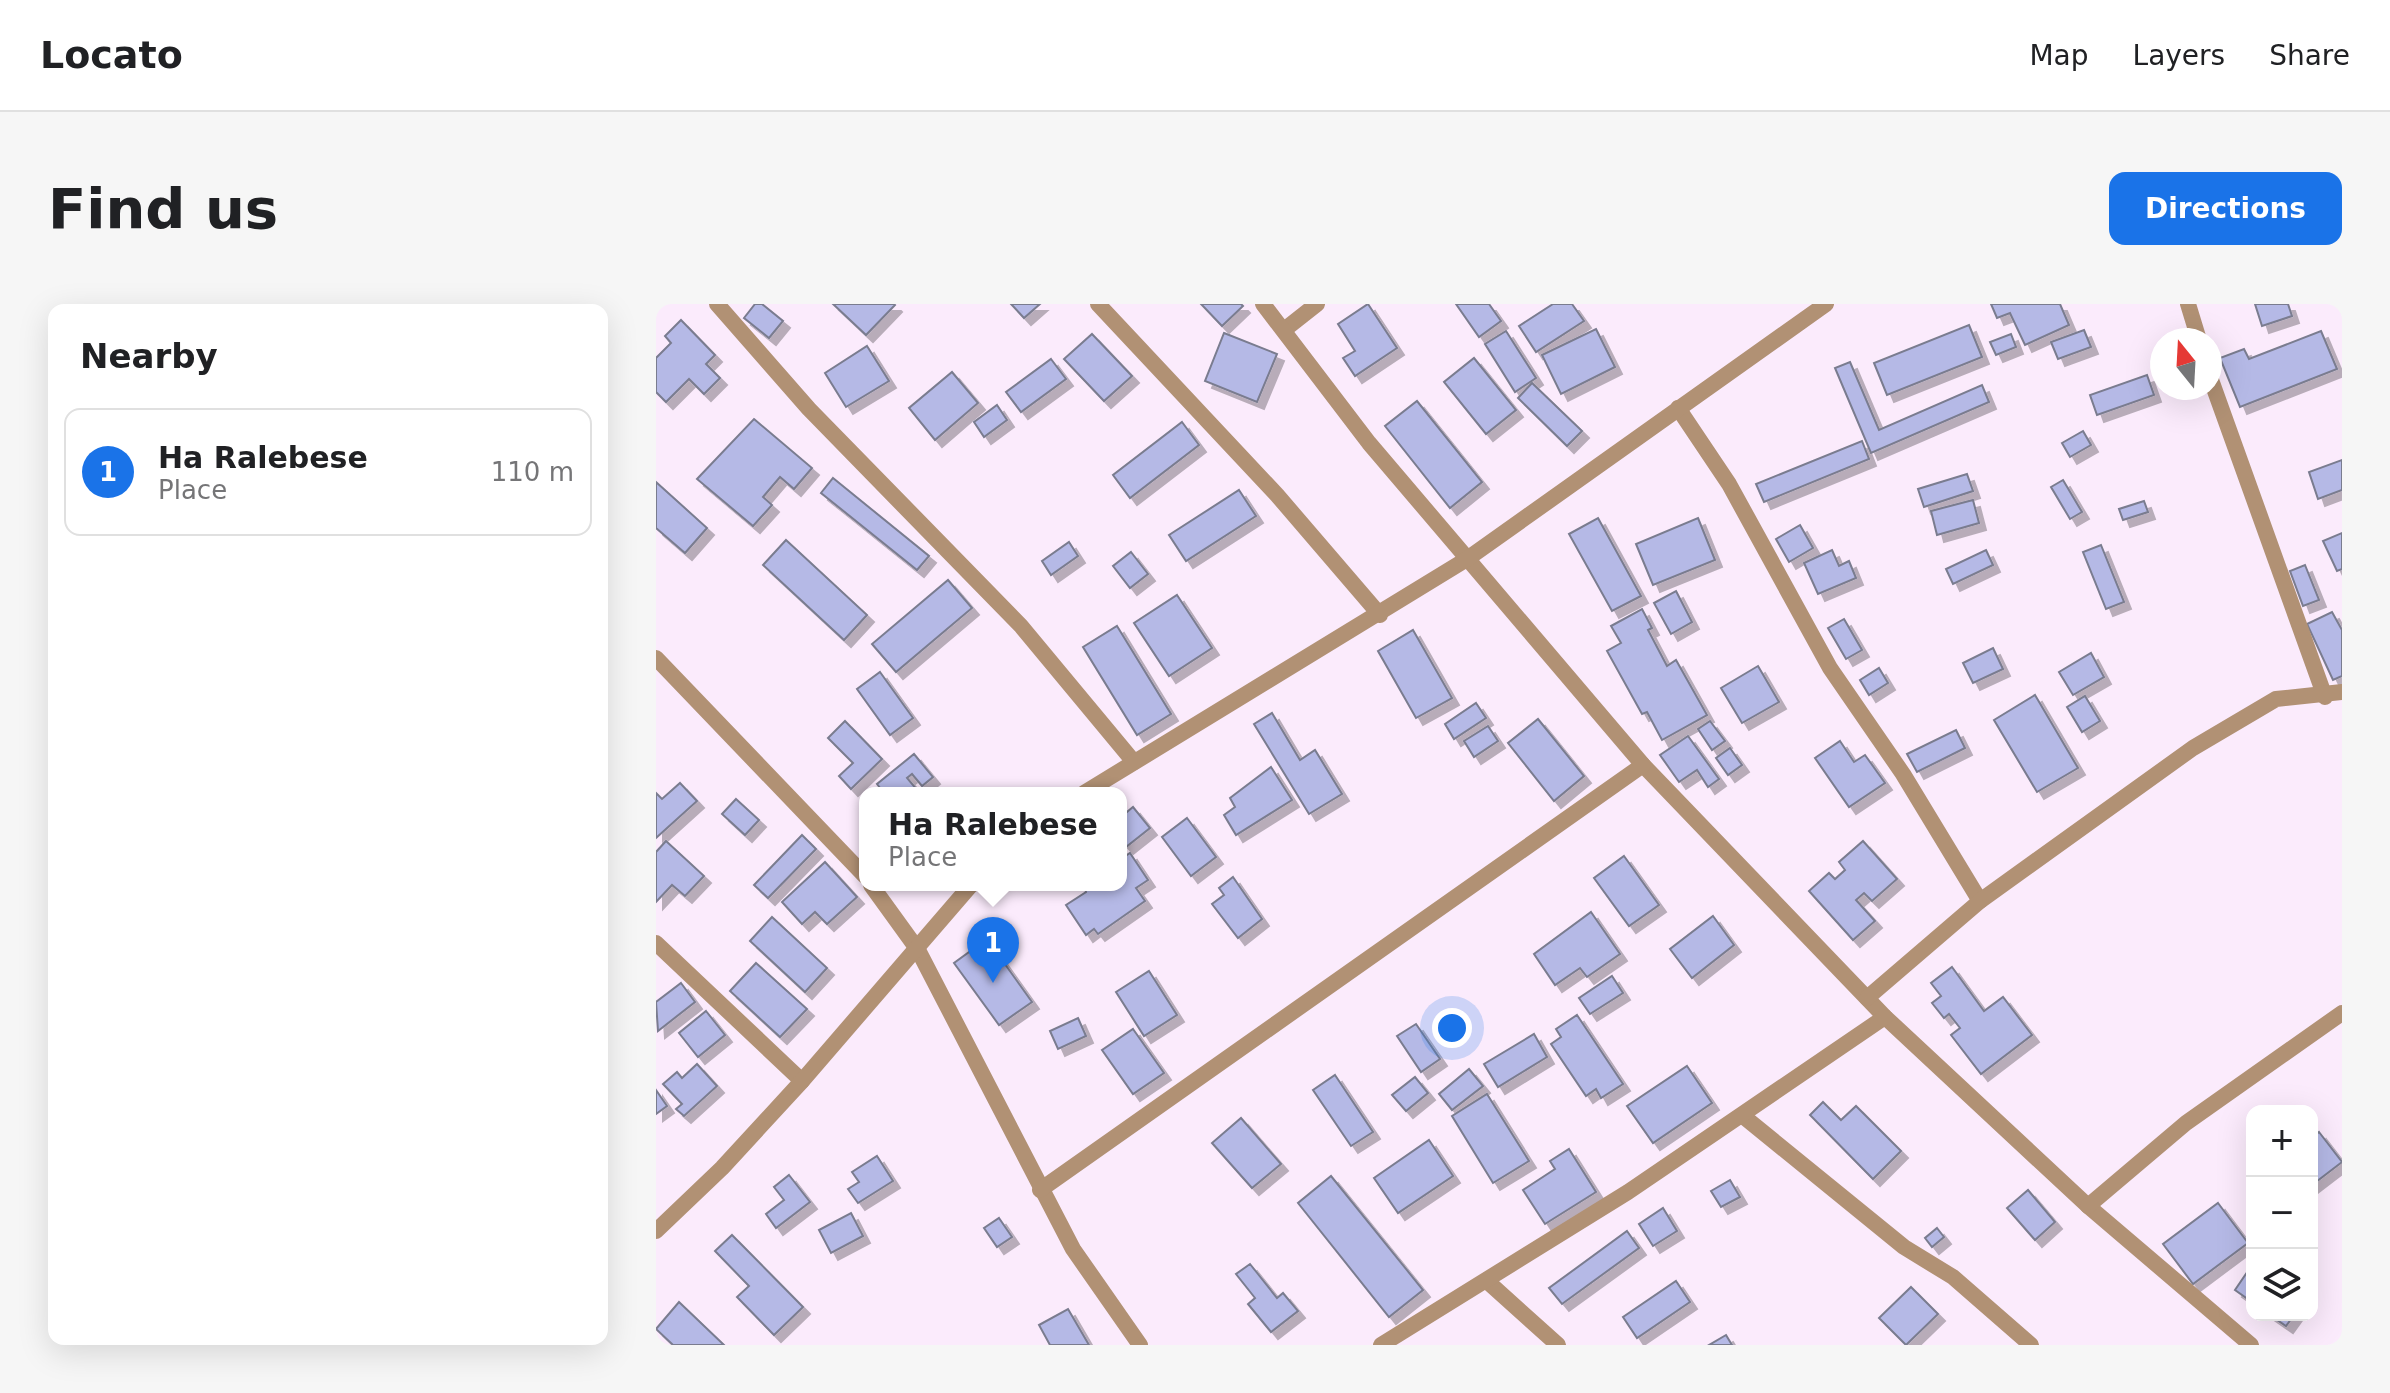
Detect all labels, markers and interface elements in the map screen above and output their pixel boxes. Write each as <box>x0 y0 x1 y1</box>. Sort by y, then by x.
text: Locato <box>40 33 183 77</box>
text: Map <box>2029 39 2089 72</box>
text: Layers <box>2133 39 2225 72</box>
text: Share <box>2269 39 2350 72</box>
button: Directions <box>2109 172 2342 245</box>
text: Find us <box>48 176 278 241</box>
north arrow <box>2150 328 2222 400</box>
text: Nearby <box>80 336 218 376</box>
text: Ha Ralebese <box>158 440 368 475</box>
text: 1 <box>99 457 117 487</box>
text: 110 m <box>491 457 574 487</box>
text: Place <box>158 475 227 505</box>
popup <box>859 787 1127 891</box>
text: Ha Ralebese <box>888 807 1098 842</box>
text: Place <box>888 842 957 872</box>
pin: 1 <box>967 917 1019 983</box>
your location <box>1432 1008 1472 1048</box>
map controls <box>2246 1105 2318 1321</box>
button: + <box>2246 1105 2318 1177</box>
button: − <box>2246 1177 2318 1249</box>
button: layers <box>2246 1249 2318 1321</box>

